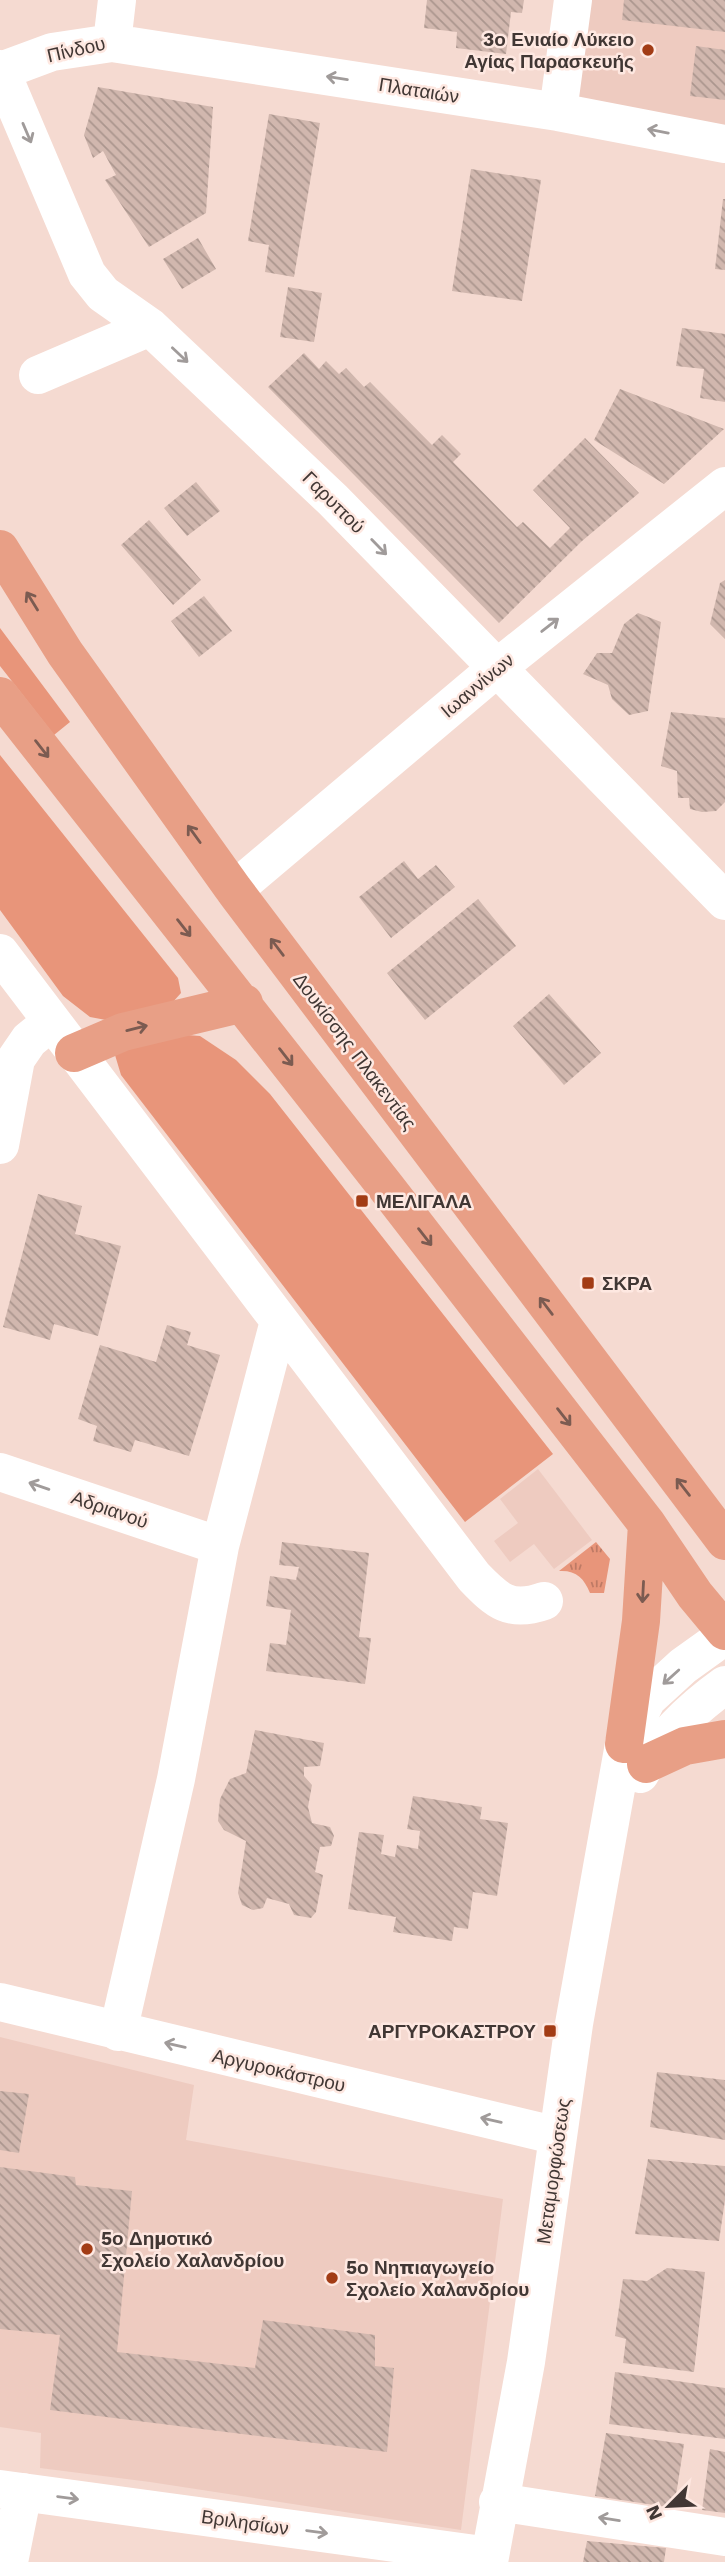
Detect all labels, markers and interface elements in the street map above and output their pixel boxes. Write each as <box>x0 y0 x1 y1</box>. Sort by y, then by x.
place label: 3ο Ενιαίο Λύκειο Αγίας Παρασκευής <box>464 28 634 73</box>
street label: Πίνδου <box>45 32 107 67</box>
marker: 3ο Ενιαίο Λύκειο Αγίας Παρασκευής <box>640 42 656 58</box>
one-way arrow <box>326 71 349 84</box>
street label: Πλαταιών <box>377 73 461 108</box>
one-way arrow <box>22 122 35 144</box>
one-way arrow <box>647 123 670 137</box>
one-way arrow <box>171 346 188 363</box>
street label: Γαρυττού <box>298 467 369 538</box>
one-way arrow <box>370 538 387 555</box>
one-way arrow <box>25 592 40 611</box>
one-way arrow <box>541 618 559 633</box>
street label: Ιωαννίνων <box>436 648 518 723</box>
one-way arrow <box>35 740 50 758</box>
one-way arrow <box>187 825 202 844</box>
one-way arrow <box>176 918 191 936</box>
one-way arrow <box>270 939 285 957</box>
street label: Δουκίσσης Πλακεντίας <box>288 968 421 1134</box>
one-way arrow <box>126 1021 148 1034</box>
one-way arrow <box>278 1048 293 1066</box>
place label: ΜΕΛΙΓΑΛΑ <box>376 1190 472 1213</box>
marker: ΜΕΛΙΓΑΛΑ <box>354 1193 370 1209</box>
one-way arrow <box>418 1227 433 1246</box>
place label: ΣΚΡΑ <box>602 1272 652 1295</box>
marker: ΣΚΡΑ <box>580 1275 596 1291</box>
one-way arrow <box>538 1297 553 1316</box>
one-way arrow <box>557 1407 572 1426</box>
one-way arrow <box>676 1478 691 1497</box>
one-way arrow <box>29 1479 51 1491</box>
street label: Αδριανού <box>68 1486 151 1533</box>
one-way arrow <box>636 1580 649 1602</box>
one-way arrow <box>662 1669 680 1685</box>
place label: ΑΡΓΥΡΟΚΑΣΤΡΟΥ <box>368 2020 536 2043</box>
marker: ΑΡΓΥΡΟΚΑΣΤΡΟΥ <box>542 2023 558 2039</box>
one-way arrow <box>164 2038 187 2052</box>
street label: Αργυροκάστρου <box>210 2044 348 2097</box>
street label: Μεταμορφώσεως <box>532 2097 575 2245</box>
one-way arrow <box>480 2113 503 2126</box>
place label: 5ο Δημοτικό Σχολείο Χαλανδρίου <box>101 2227 284 2272</box>
marker: 5ο Δημοτικό Σχολείο Χαλανδρίου <box>79 2241 95 2257</box>
place label: 5ο Νηπιαγωγείο Σχολείο Χαλανδρίου <box>346 2256 529 2301</box>
marker: 5ο Νηπιαγωγείο Σχολείο Χαλανδρίου <box>324 2270 340 2286</box>
north arrow <box>634 2471 704 2541</box>
one-way arrow <box>56 2492 79 2505</box>
text: N <box>641 2502 667 2524</box>
street label: Βριλησίων <box>200 2505 290 2540</box>
one-way arrow <box>598 2512 621 2525</box>
one-way arrow <box>305 2526 328 2539</box>

